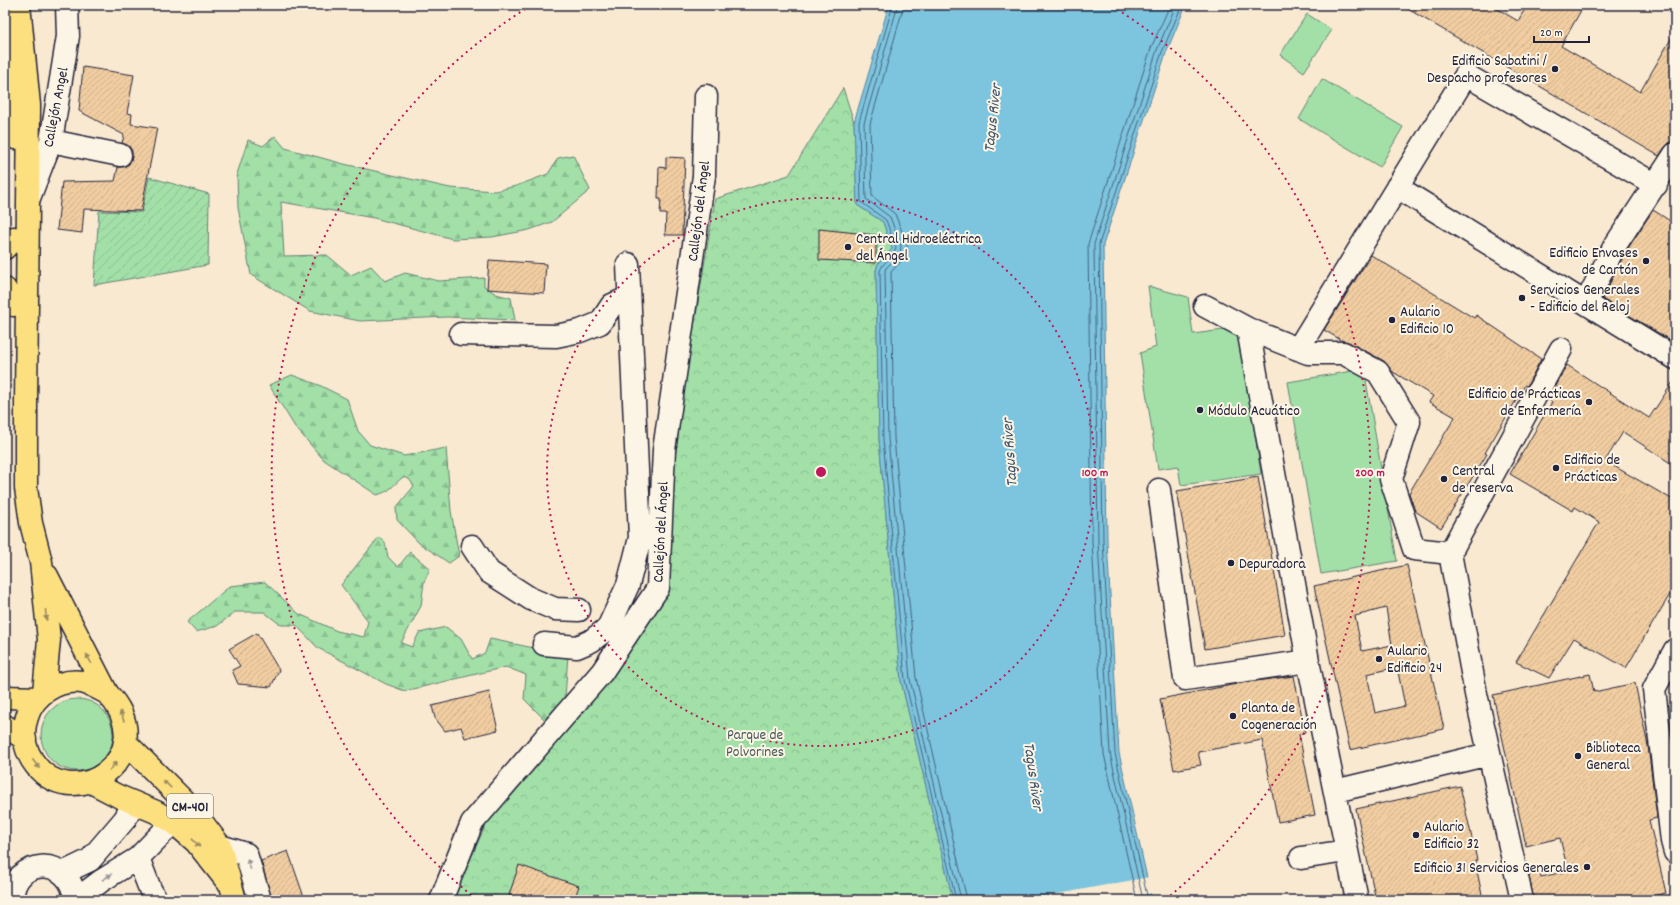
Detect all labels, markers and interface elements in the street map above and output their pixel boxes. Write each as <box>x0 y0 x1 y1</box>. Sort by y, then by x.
scale bar <box>1534 18 1589 44</box>
text: 20 m <box>1540 25 1563 42</box>
place label: Edificio Sabatini / Despacho profesores <box>1427 51 1547 90</box>
marker: Edificio Sabatini / Despacho profesores <box>1550 64 1560 74</box>
street label: Callejón Angel <box>38 65 76 149</box>
water label: Tagus River <box>978 81 1009 154</box>
street label: Callejón del Ángel <box>683 159 717 263</box>
place label: Central Hidroeléctrica del Ángel <box>856 229 982 268</box>
marker: Central Hidroeléctrica del Ángel <box>843 242 853 252</box>
place label: Edificio Envases de Cartón <box>1549 243 1638 282</box>
marker: Edificio Envases de Cartón <box>1641 256 1651 266</box>
place label: Servicios Generales - Edificio del Reloj <box>1530 280 1640 319</box>
marker: Servicios Generales - Edificio del Reloj <box>1517 293 1527 303</box>
place label: Aulario Edificio 10 <box>1400 302 1454 341</box>
marker: Aulario Edificio 10 <box>1387 315 1397 325</box>
place label: Edificio de Prácticas de Enfermería <box>1468 384 1582 423</box>
marker: Edificio de Prácticas de Enfermería <box>1584 397 1594 407</box>
place label: Módulo Acuático <box>1208 401 1300 423</box>
marker: Módulo Acuático <box>1195 405 1205 415</box>
water label: Tagus River <box>996 416 1024 488</box>
place label: Edificio de Prácticas <box>1564 450 1620 489</box>
place label: Central de reserva <box>1452 461 1514 500</box>
marker: Edificio de Prácticas <box>1551 463 1561 473</box>
centre of rings <box>814 465 828 479</box>
text: 100 m <box>1082 465 1108 482</box>
text: 200 m <box>1355 465 1385 482</box>
marker: Central de reserva <box>1439 474 1449 484</box>
street label: Callejón del Ángel <box>648 481 676 583</box>
place label: Depuradora <box>1239 554 1307 576</box>
marker: Depuradora <box>1226 558 1236 568</box>
one-way arrow <box>43 609 50 621</box>
place label: Aulario Edificio 24 <box>1387 641 1442 680</box>
one-way arrow <box>85 653 92 664</box>
marker: Aulario Edificio 24 <box>1374 654 1384 664</box>
place label: Planta de Cogeneración <box>1241 698 1317 737</box>
one-way arrow <box>118 709 124 721</box>
marker: Planta de Cogeneración <box>1228 711 1238 721</box>
park label: Parque de Polvorines <box>726 725 784 764</box>
place label: Biblioteca General <box>1586 738 1642 777</box>
water label: Tagus River <box>1016 741 1049 814</box>
marker: Biblioteca General <box>1573 751 1583 761</box>
one-way arrow <box>32 759 40 770</box>
one-way arrow <box>108 761 117 771</box>
one-way arrow <box>162 779 172 789</box>
road number: CM-401 <box>167 794 213 818</box>
place label: Aulario Edificio 32 <box>1424 817 1480 856</box>
marker: Aulario Edificio 32 <box>1411 830 1421 840</box>
one-way arrow <box>191 838 201 848</box>
one-way arrow <box>246 858 252 870</box>
place label: Edificio 31 Servicios Generales <box>1413 858 1579 880</box>
marker: Edificio 31 Servicios Generales <box>1582 862 1592 872</box>
one-way arrow <box>102 873 112 881</box>

